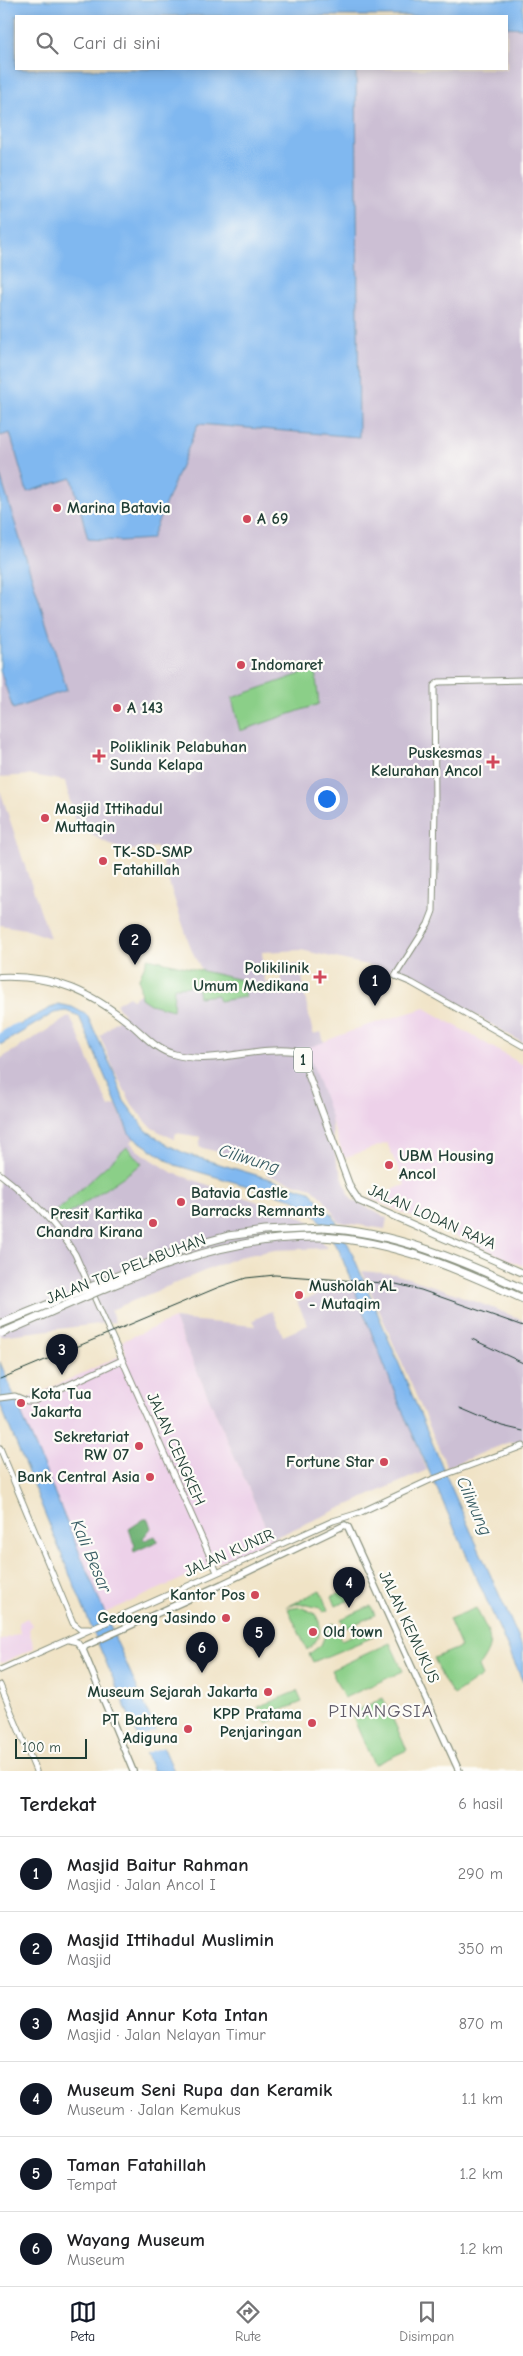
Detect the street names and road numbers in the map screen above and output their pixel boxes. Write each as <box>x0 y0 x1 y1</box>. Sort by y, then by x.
road number: 1 <box>294 1048 312 1072</box>
street label: JALAN LODAN RAYA <box>365 1181 499 1253</box>
street label: JALAN TOL PELABUHAN <box>44 1230 208 1308</box>
street label: JALAN CENGKEH <box>143 1390 209 1508</box>
street label: JALAN KUNIR <box>181 1525 277 1581</box>
street label: JALAN KEMUKUS <box>375 1568 443 1686</box>

